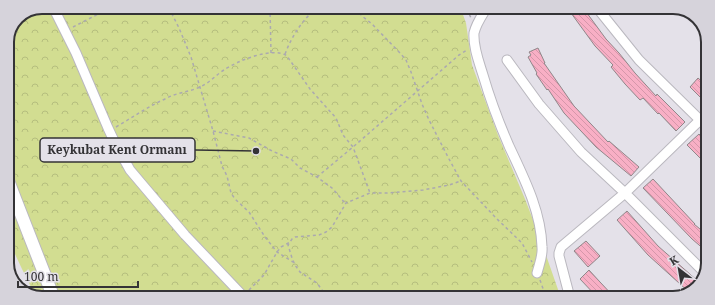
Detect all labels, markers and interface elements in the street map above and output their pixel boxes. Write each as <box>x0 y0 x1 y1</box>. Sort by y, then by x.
callout: Keykubat Kent Ormanı <box>40 138 195 162</box>
text: Keykubat Kent Ormanı <box>47 141 187 158</box>
north arrow <box>659 249 699 289</box>
text: K <box>666 251 682 269</box>
scale bar <box>18 263 138 289</box>
text: 100 m <box>24 268 59 285</box>

